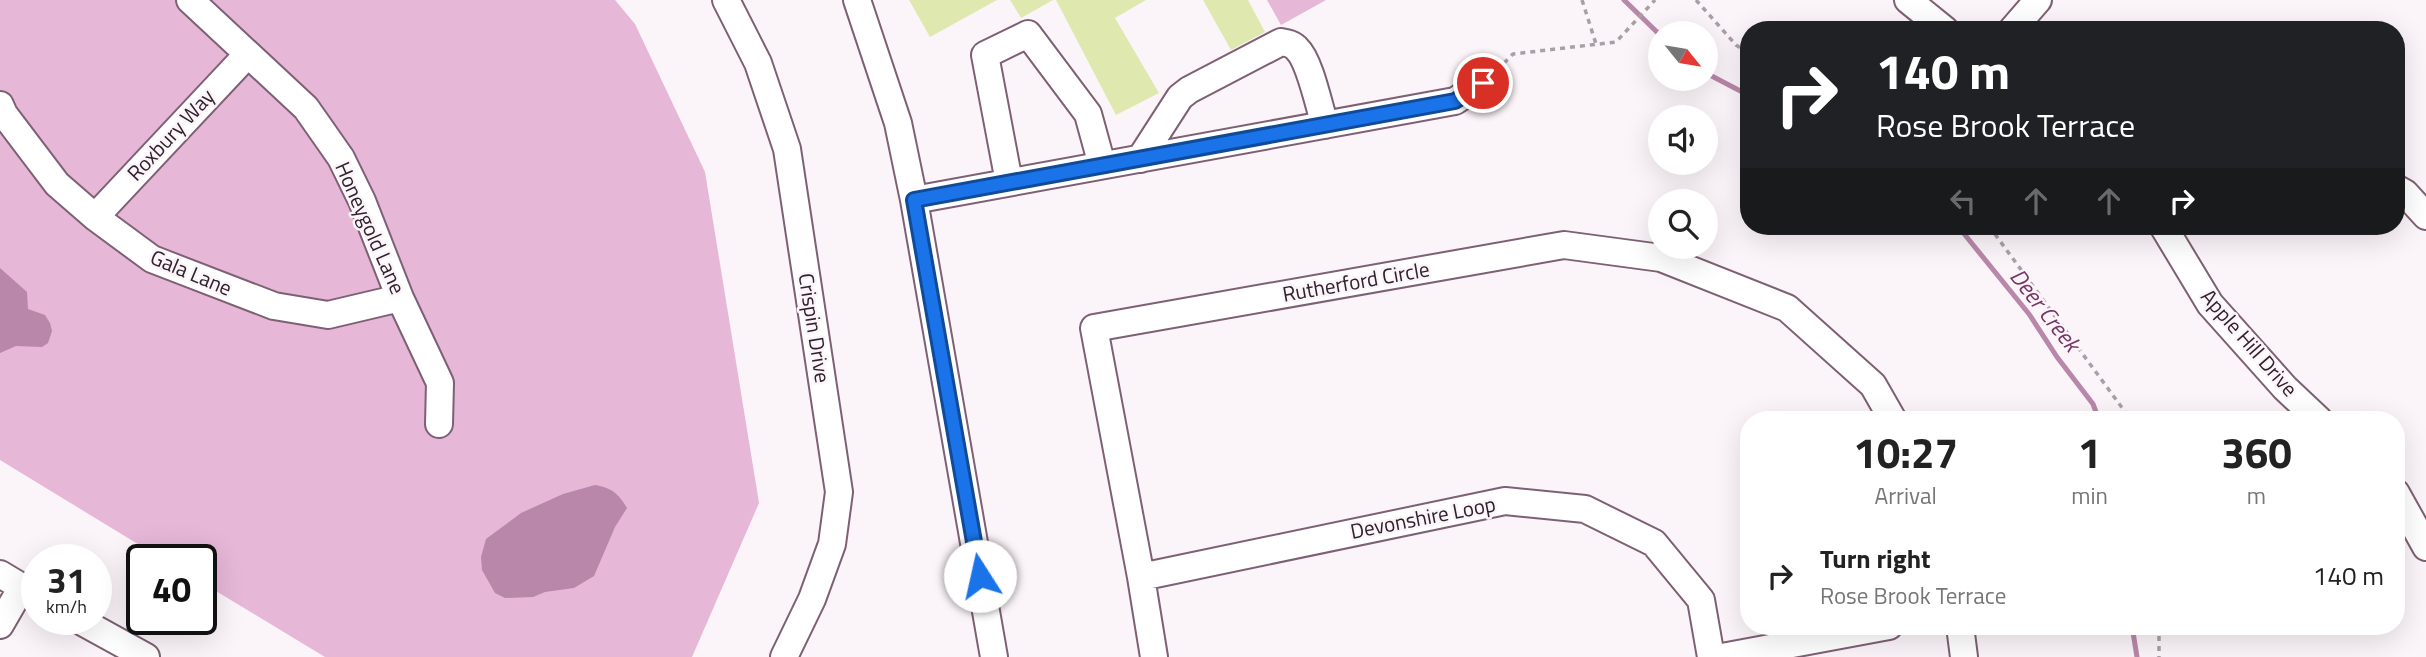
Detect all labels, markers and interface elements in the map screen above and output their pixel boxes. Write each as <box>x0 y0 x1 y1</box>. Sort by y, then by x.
north arrow <box>1648 21 1718 91</box>
map controls <box>1648 21 1718 259</box>
text: 140 m <box>1876 33 2010 108</box>
icon: right <box>1761 49 1852 140</box>
pin <box>1453 53 1513 113</box>
icon: arrive <box>1464 64 1502 102</box>
street label: Roxbury Way <box>119 81 222 188</box>
text: Rose Brook Terrace <box>1876 101 2135 149</box>
button: sound <box>1648 105 1718 175</box>
street label: Honeygold Lane <box>327 156 414 299</box>
icon: left <box>1944 182 1982 220</box>
icon: ahead <box>2017 182 2055 220</box>
icon: ahead <box>2090 182 2128 220</box>
icon: right <box>2163 182 2201 220</box>
button: search <box>1648 189 1718 259</box>
street label: Gala Lane <box>146 241 237 304</box>
street label: Rutherford Circle <box>1280 252 1432 310</box>
water label: Deer Creek <box>2002 260 2091 361</box>
street label: Crispin Drive <box>791 271 839 385</box>
street label: Apple Hill Drive <box>2194 281 2306 403</box>
text: 10:27 <box>1853 420 1958 484</box>
text: 1 <box>2078 420 2101 484</box>
text: 360 <box>2221 420 2292 484</box>
text: Arrival <box>1874 478 1937 513</box>
text: min <box>2071 478 2108 513</box>
text: m <box>2247 478 2266 513</box>
street label: Devonshire Loop <box>1347 487 1498 547</box>
position arrow <box>943 539 1017 613</box>
text: Turn right <box>1820 539 1931 578</box>
speed limit sign: 40 <box>126 544 217 635</box>
text: 31 <box>47 553 86 607</box>
text: 140 m <box>2313 556 2384 595</box>
icon: right <box>1761 557 1799 595</box>
text: Rose Brook Terrace <box>1820 578 2006 613</box>
text: km/h <box>46 593 87 620</box>

